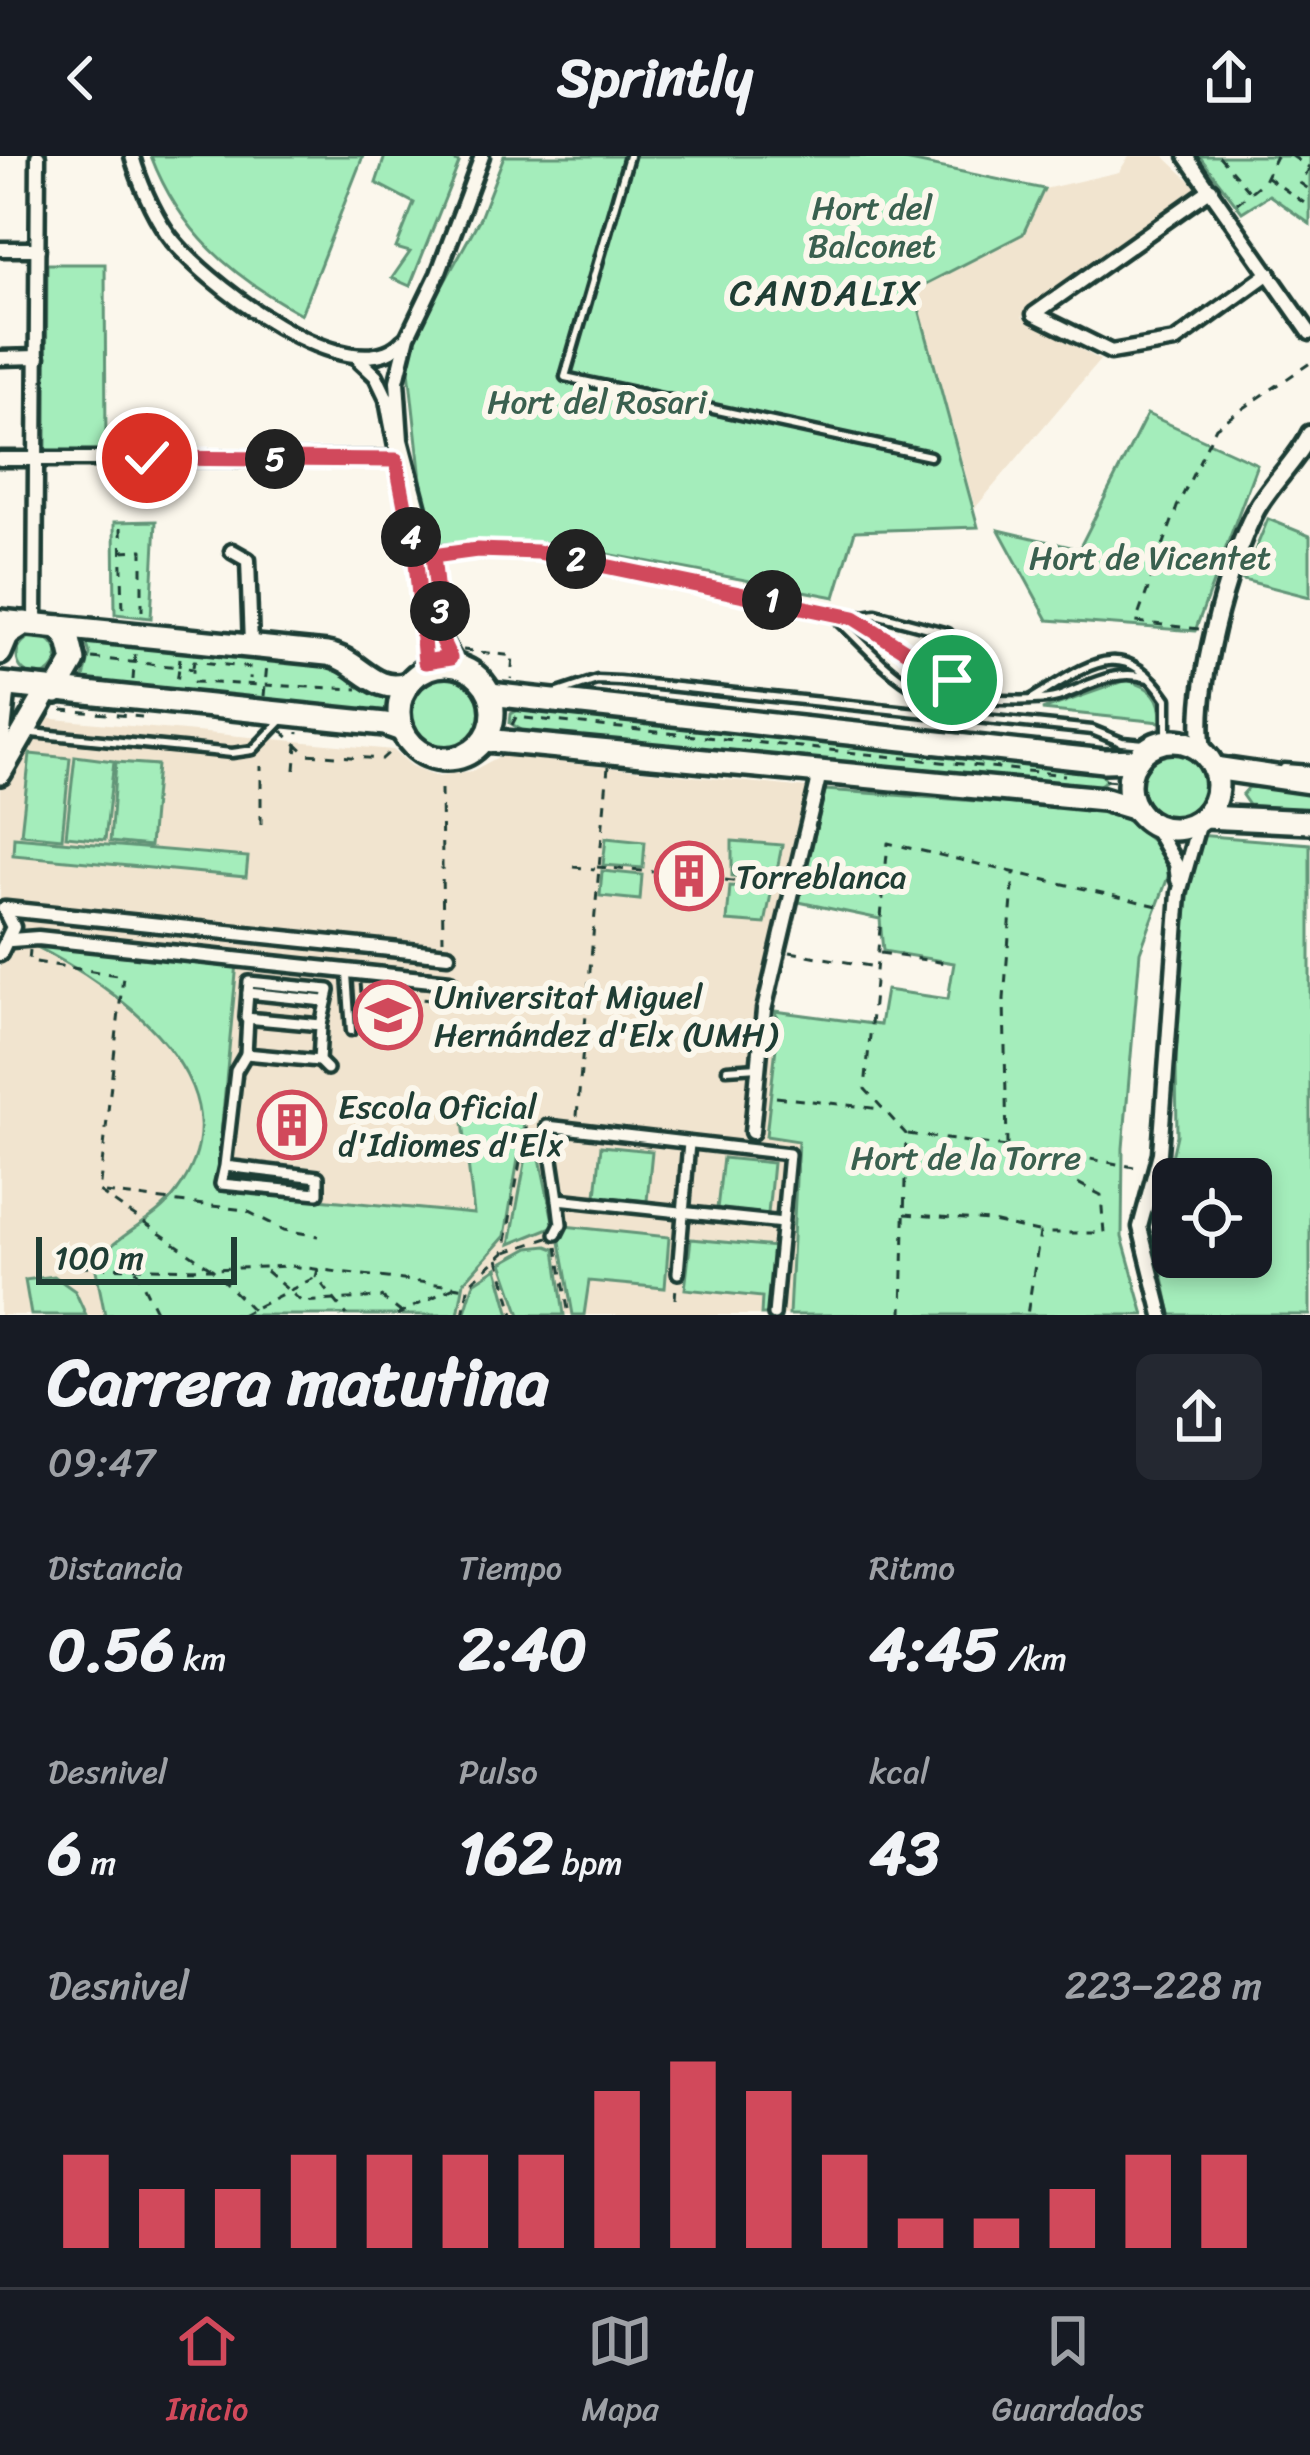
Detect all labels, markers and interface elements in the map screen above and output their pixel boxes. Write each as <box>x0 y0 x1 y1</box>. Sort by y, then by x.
text: Sprintly <box>557 30 753 126</box>
icon: back <box>48 45 114 111</box>
icon: share <box>1196 45 1262 111</box>
park label: Hort del Balconet <box>808 179 936 275</box>
district label: CANDALIX <box>730 261 924 325</box>
park label: Hort del Rosari <box>487 373 708 431</box>
pin <box>96 407 198 509</box>
icon: check <box>114 425 180 491</box>
pin: 5 <box>245 429 305 489</box>
text: 5 <box>265 430 285 488</box>
pin: 4 <box>381 507 441 567</box>
text: 4 <box>401 508 421 566</box>
pin: 2 <box>546 529 606 589</box>
park label: Hort de Vicentet <box>1029 529 1271 587</box>
text: 2 <box>566 530 586 588</box>
pin: 1 <box>742 570 802 630</box>
text: 1 <box>765 571 779 629</box>
pin: 3 <box>410 581 470 641</box>
text: 3 <box>431 582 449 640</box>
pin <box>901 629 1003 731</box>
icon: arrive <box>919 647 985 713</box>
building icon: Torreblanca <box>654 841 724 911</box>
place label: Torreblanca <box>736 848 907 906</box>
place label: Universitat Miguel Hernández d'Elx (UMH) <box>434 968 778 1064</box>
school or university icon: Universitat Miguel Hernández d'Elx (UMH) <box>353 980 423 1050</box>
place label: Escola Oficial d'Idiomes d'Elx <box>338 1078 564 1174</box>
building icon: Escola Oficial d'Idiomes d'Elx <box>257 1090 327 1160</box>
park label: Hort de la Torre <box>851 1129 1081 1187</box>
map controls <box>1152 1158 1272 1278</box>
button: locate <box>1152 1158 1272 1278</box>
text: 100 m <box>54 1229 144 1287</box>
scale bar <box>36 1231 237 1284</box>
text: Carrera matutina <box>48 1324 549 1441</box>
button: share <box>1136 1354 1262 1480</box>
text: 09:47 <box>48 1428 155 1497</box>
text: Distancia <box>48 1539 183 1597</box>
text: Tiempo <box>459 1539 562 1597</box>
text: Ritmo <box>869 1539 955 1597</box>
text: 0.56 <box>48 1597 175 1703</box>
text: 2:40 <box>459 1597 587 1703</box>
text: 4:45 <box>869 1597 999 1703</box>
text: km <box>175 1630 226 1688</box>
text: /km <box>999 1630 1067 1688</box>
text: Desnivel <box>48 1743 167 1801</box>
text: Pulso <box>459 1743 538 1801</box>
text: kcal <box>869 1743 929 1801</box>
text: 6 <box>48 1801 82 1907</box>
text: 162 <box>459 1801 553 1907</box>
text: 43 <box>869 1801 940 1907</box>
text: m <box>82 1834 116 1892</box>
text: bpm <box>553 1834 623 1892</box>
text: Desnivel <box>48 1951 189 2020</box>
text: 223–228 m <box>1065 1951 1262 2020</box>
tab: Inicio <box>167 2308 248 2438</box>
tab: Mapa <box>581 2308 659 2438</box>
tab: Guardados <box>992 2308 1144 2438</box>

